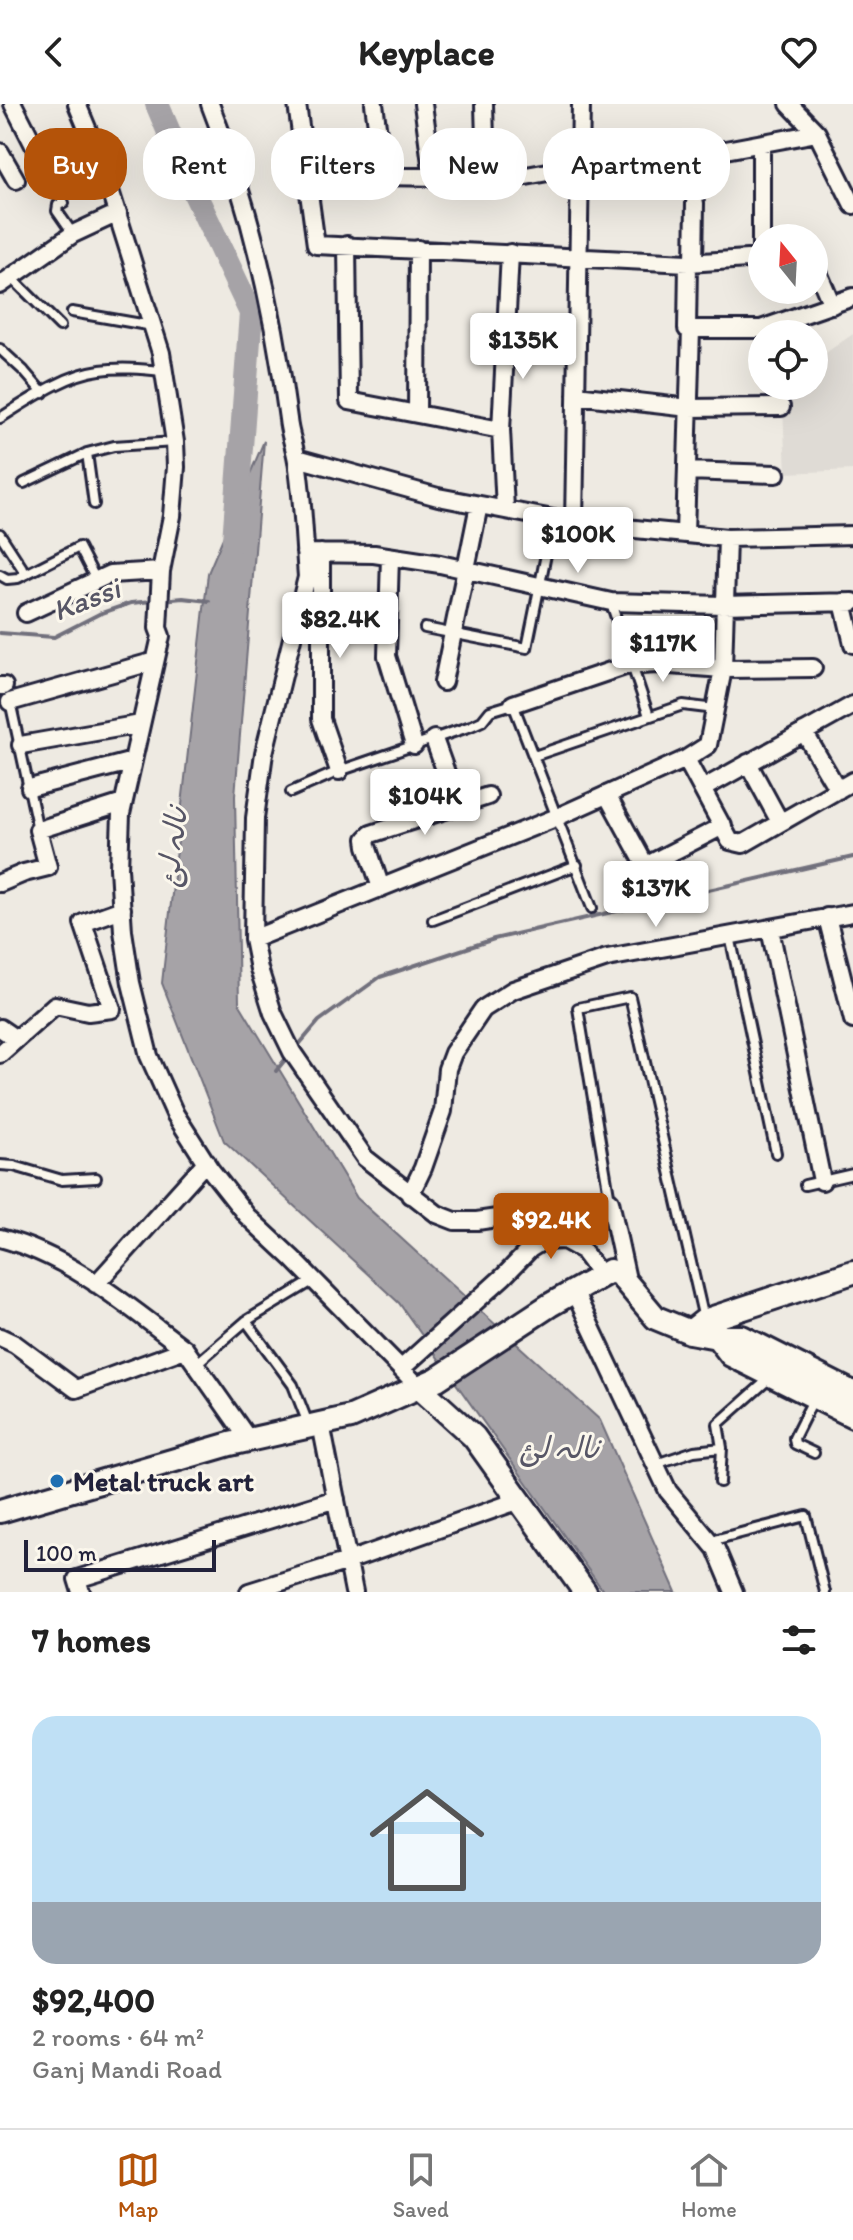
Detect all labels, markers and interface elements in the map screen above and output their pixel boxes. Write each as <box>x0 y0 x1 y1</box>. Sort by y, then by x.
icon: back <box>32 30 76 74</box>
icon: heart <box>777 30 821 74</box>
text: Keyplace <box>358 31 495 74</box>
chip: Buy <box>24 128 127 200</box>
chip: Rent <box>143 128 255 200</box>
chip: Filters <box>271 128 404 200</box>
chip: New <box>420 128 527 200</box>
chip: Apartment <box>543 128 730 200</box>
north arrow <box>748 224 828 304</box>
map controls <box>748 224 828 400</box>
pin: $135K <box>467 313 579 381</box>
button: locate <box>748 320 828 400</box>
text: $135K <box>488 323 558 355</box>
pin: $100K <box>522 507 634 575</box>
text: $100K <box>541 517 615 549</box>
water label: Kassi <box>47 568 128 629</box>
pin: $82.4K <box>275 592 405 660</box>
text: $82.4K <box>300 602 380 634</box>
pin: $117K <box>607 616 719 684</box>
text: $117K <box>630 626 696 658</box>
pin: $104K <box>369 769 481 837</box>
text: $104K <box>388 779 462 811</box>
water label: نالہ لئ <box>149 802 197 889</box>
pin: $137K <box>600 861 712 929</box>
text: $137K <box>622 871 690 903</box>
pin: $92.4K <box>486 1193 616 1261</box>
text: $92.4K <box>511 1203 591 1235</box>
water label: نالہ لئ <box>519 1429 602 1467</box>
place label: Metal truck art <box>73 1464 254 1498</box>
marker: Metal truck art <box>48 1472 66 1490</box>
scale bar <box>24 1536 216 1572</box>
text: 100 m <box>36 1540 97 1567</box>
icon: filters <box>777 1618 821 1662</box>
text: 7 homes <box>32 1620 151 1661</box>
icon: home <box>355 1768 499 1912</box>
text: $92,400 <box>32 1980 155 2021</box>
text: 2 rooms · 64 m² <box>32 2021 204 2053</box>
text: Ganj Mandi Road <box>32 2053 222 2085</box>
tab: Map <box>116 2148 160 2223</box>
tab: Saved <box>393 2148 449 2223</box>
tab: Home <box>681 2148 737 2223</box>

